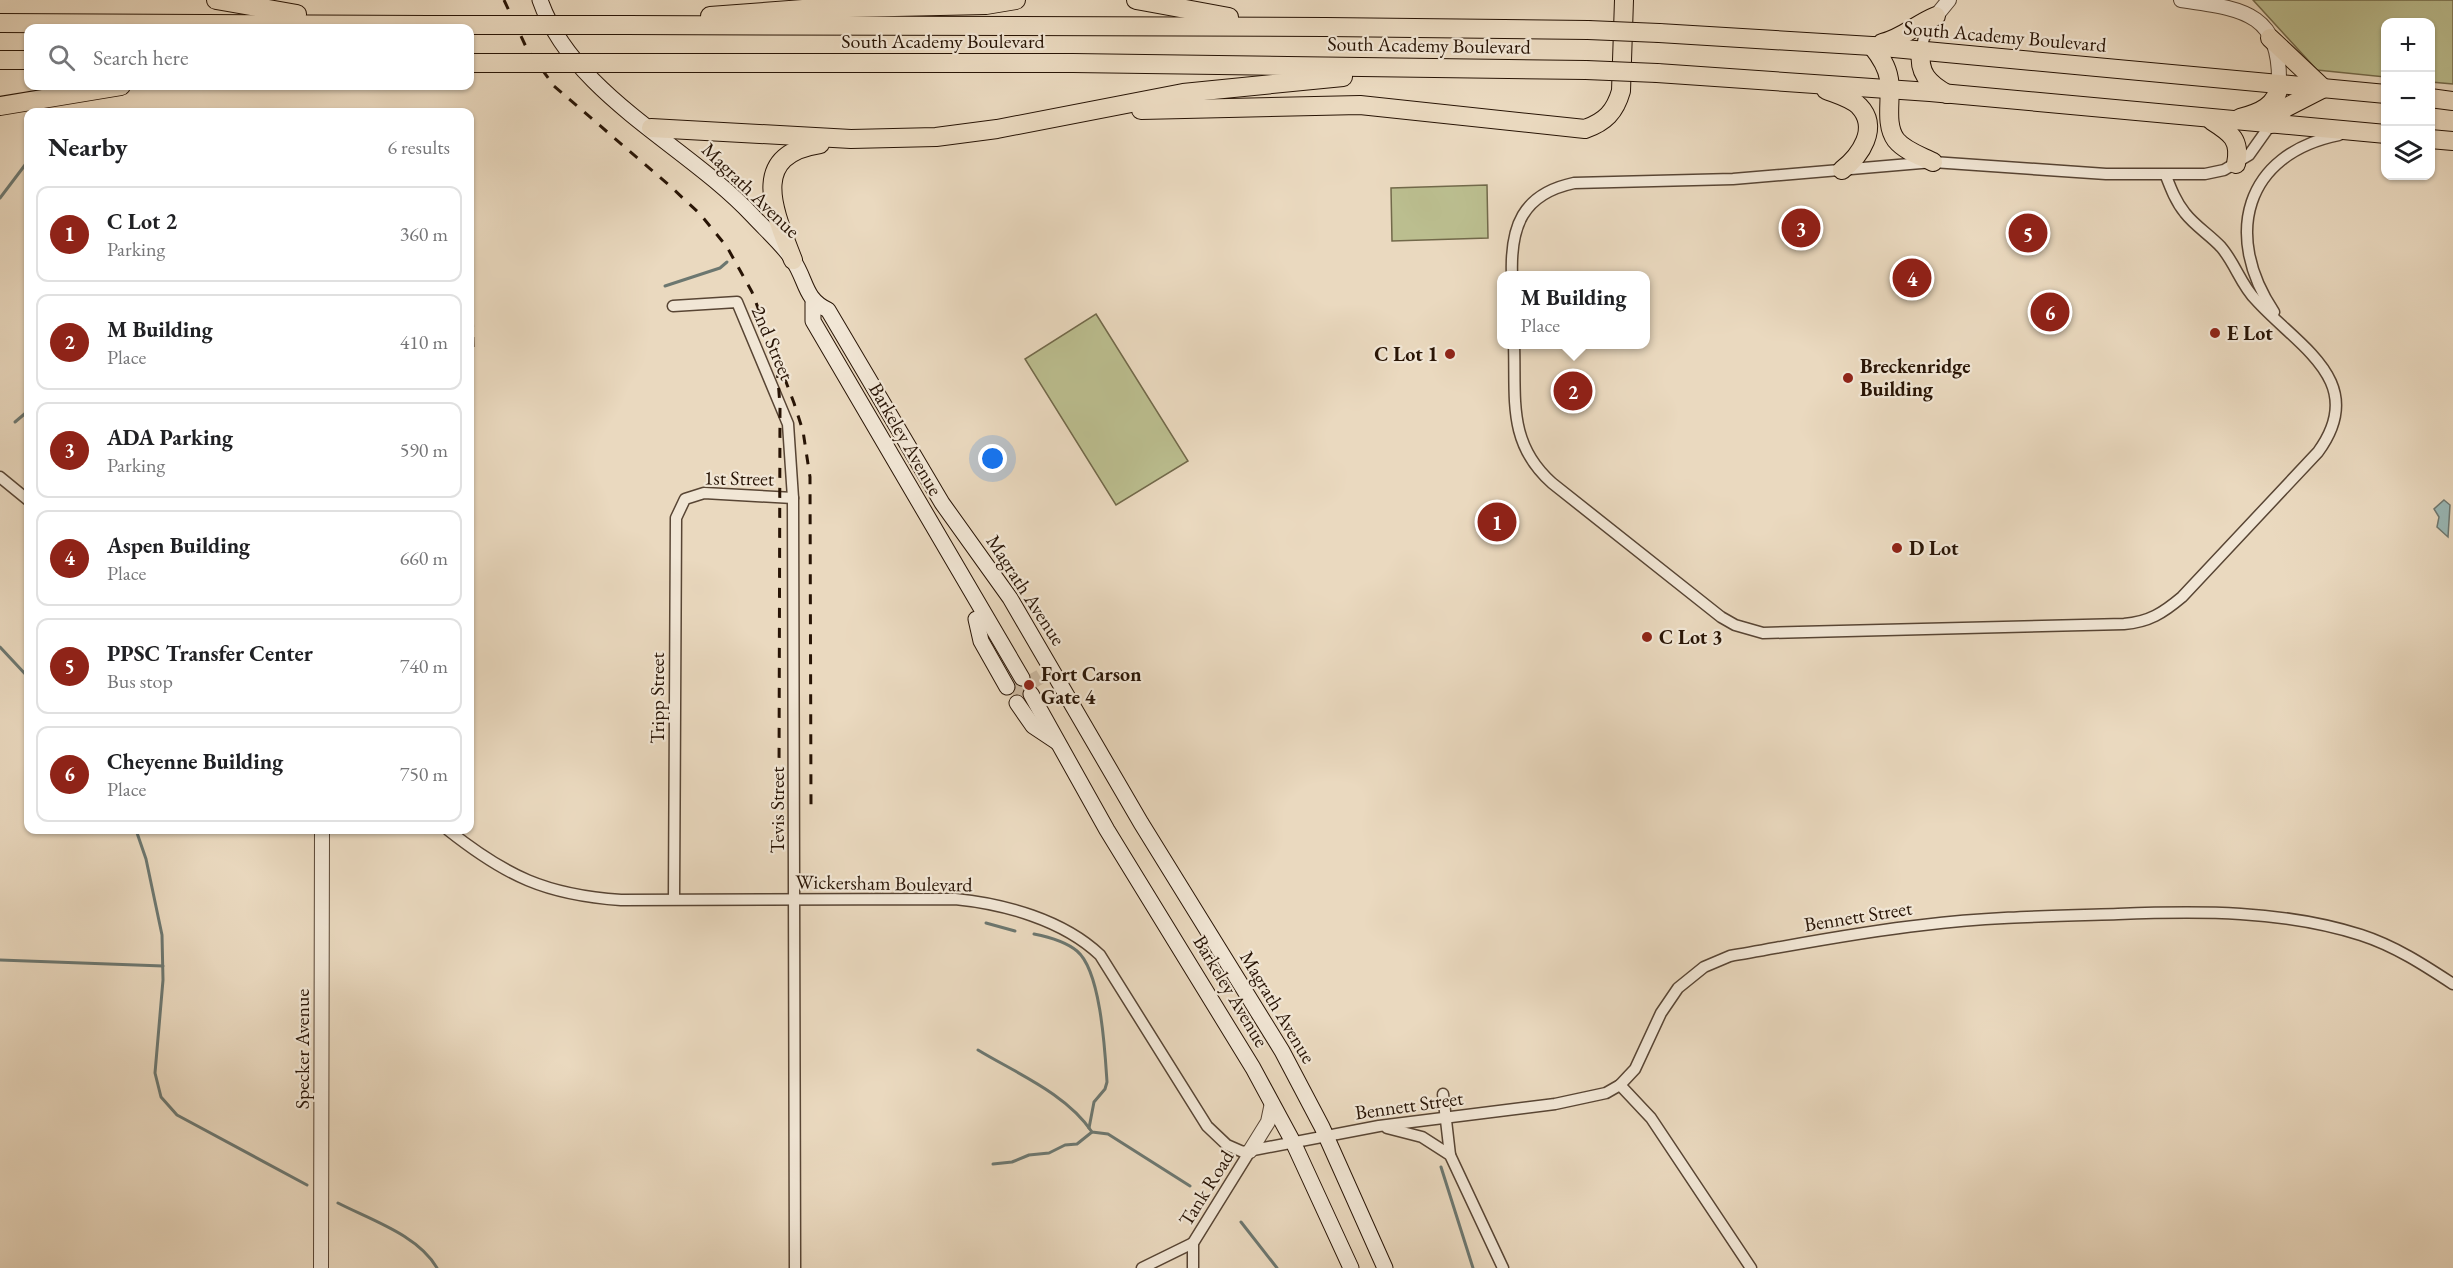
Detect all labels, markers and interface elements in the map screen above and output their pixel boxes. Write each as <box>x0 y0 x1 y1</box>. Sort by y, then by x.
street label: South Academy Boulevard <box>1903 14 2108 58</box>
map controls <box>2381 18 2435 180</box>
button: + <box>2381 18 2435 72</box>
search box <box>24 24 474 90</box>
street label: South Academy Boulevard <box>841 28 1046 54</box>
street label: South Academy Boulevard <box>1327 30 1532 60</box>
icon: search <box>45 41 78 74</box>
text: Search here <box>93 43 188 72</box>
button: − <box>2381 72 2435 126</box>
button: layers <box>2381 126 2435 180</box>
text: Nearby <box>48 130 128 164</box>
text: 6 results <box>387 134 450 160</box>
street label: Magrath Avenue <box>696 137 806 244</box>
pin: 3 <box>1782 206 1820 250</box>
text: C Lot 2 <box>107 207 177 236</box>
pin: 5 <box>2008 210 2048 256</box>
text: 1 <box>64 221 75 247</box>
text: 360 m <box>400 221 448 247</box>
text: Parking <box>107 236 165 262</box>
pin: 4 <box>1892 256 1932 300</box>
popup <box>1497 271 1650 349</box>
text: M Building <box>1521 283 1626 312</box>
pin: 6 <box>2030 290 2070 334</box>
street label: 2nd Street <box>746 302 801 385</box>
text: Place <box>1521 312 1560 338</box>
text: M Building <box>107 315 213 344</box>
place label: E Lot <box>2227 320 2273 346</box>
marker: E Lot <box>2208 326 2222 340</box>
text: 2 <box>64 329 75 355</box>
text: 410 m <box>400 329 448 355</box>
place label: C Lot 1 <box>1374 341 1438 367</box>
text: Place <box>107 344 146 370</box>
marker: C Lot 1 <box>1443 347 1457 361</box>
place label: Breckenridge Building <box>1860 353 1971 402</box>
pin: 2 <box>1554 368 1592 414</box>
marker: Breckenridge Building <box>1841 371 1855 385</box>
street label: Barkeley Avenue <box>863 378 949 500</box>
text: ADA Parking <box>107 423 233 452</box>
text: 3 <box>64 437 75 463</box>
text: 590 m <box>400 437 448 463</box>
your location <box>978 444 1007 473</box>
text: Parking <box>107 452 165 478</box>
street label: 1st Street <box>704 464 775 492</box>
pin: 1 <box>1478 500 1516 544</box>
street label: Magrath Avenue <box>981 530 1072 650</box>
text: Aspen Building <box>107 531 250 560</box>
place label: D Lot <box>1909 535 1959 561</box>
marker: D Lot <box>1890 541 1904 555</box>
text: 4 <box>64 545 75 571</box>
text: 660 m <box>400 545 448 571</box>
text: Place <box>107 560 146 586</box>
place label: C Lot 3 <box>1659 624 1723 650</box>
marker: C Lot 3 <box>1640 630 1654 644</box>
text: PPSC Transfer Center <box>107 639 313 668</box>
street label: Tripp Street <box>644 651 670 744</box>
text: 5 <box>64 653 75 679</box>
text: 740 m <box>400 653 448 679</box>
place label: Fort Carson Gate 4 <box>1041 661 1141 710</box>
text: Bus stop <box>107 668 173 694</box>
marker: Fort Carson Gate 4 <box>1022 678 1036 692</box>
text: Cheyenne Building <box>107 747 283 776</box>
text: 6 <box>64 761 75 787</box>
text: 750 m <box>400 761 448 787</box>
street label: Tevis Street <box>764 766 790 854</box>
text: Place <box>107 776 146 802</box>
street label: Wickersham Boulevard <box>795 868 974 898</box>
street label: Bennett Street <box>1802 895 1915 937</box>
street label: Barkeley Avenue <box>1187 930 1275 1052</box>
street label: Magrath Avenue <box>1234 946 1322 1068</box>
street label: Specker Avenue <box>289 988 315 1109</box>
street label: Bennett Street <box>1353 1084 1465 1125</box>
street label: Tank Road <box>1172 1144 1240 1231</box>

